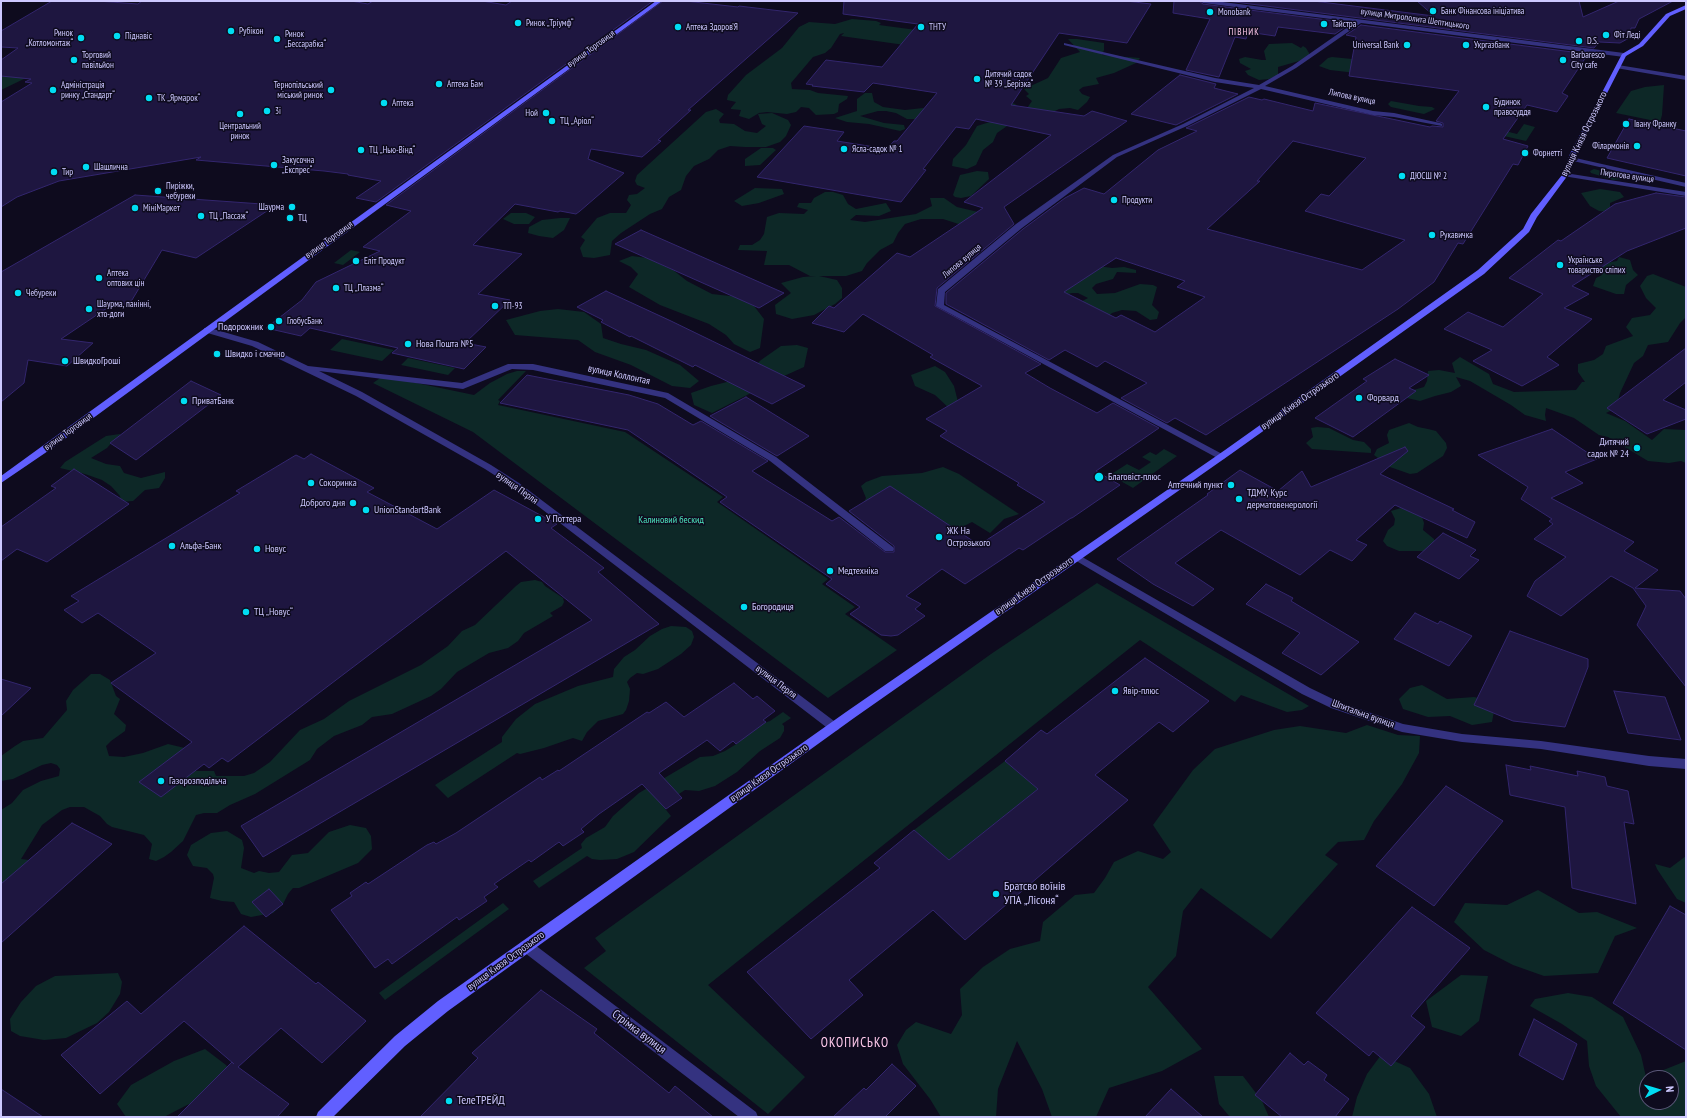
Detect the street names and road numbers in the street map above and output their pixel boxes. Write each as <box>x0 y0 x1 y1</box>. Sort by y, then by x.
street label: вулиця Митрополита Шептицького <box>1360 6 1470 32</box>
street label: вулиця Торговиця <box>565 28 617 70</box>
street label: Липова вулиця <box>1328 87 1376 107</box>
street label: вулиця Князя Острозького <box>1558 90 1610 178</box>
street label: Пирогова вулиця <box>1599 167 1655 185</box>
street label: вулиця Торговиця <box>303 219 355 261</box>
street label: Липова вулиця <box>940 242 984 280</box>
street label: вулиця Коллонтая <box>587 363 651 387</box>
street label: вулиця Князя Острозького <box>1259 370 1341 432</box>
street label: вулиця Торговиця <box>42 411 94 453</box>
street label: вулиця Перля <box>494 469 540 507</box>
street label: вулиця Князя Острозького <box>993 555 1075 617</box>
street label: вулиця Перля <box>753 663 799 701</box>
street label: Шпитальна вулиця <box>1330 697 1396 731</box>
street label: вулиця Князя Острозького <box>728 742 810 804</box>
street label: вулиця Князя Острозького <box>465 929 547 993</box>
street label: Стрімка вулиця <box>609 1007 669 1057</box>

